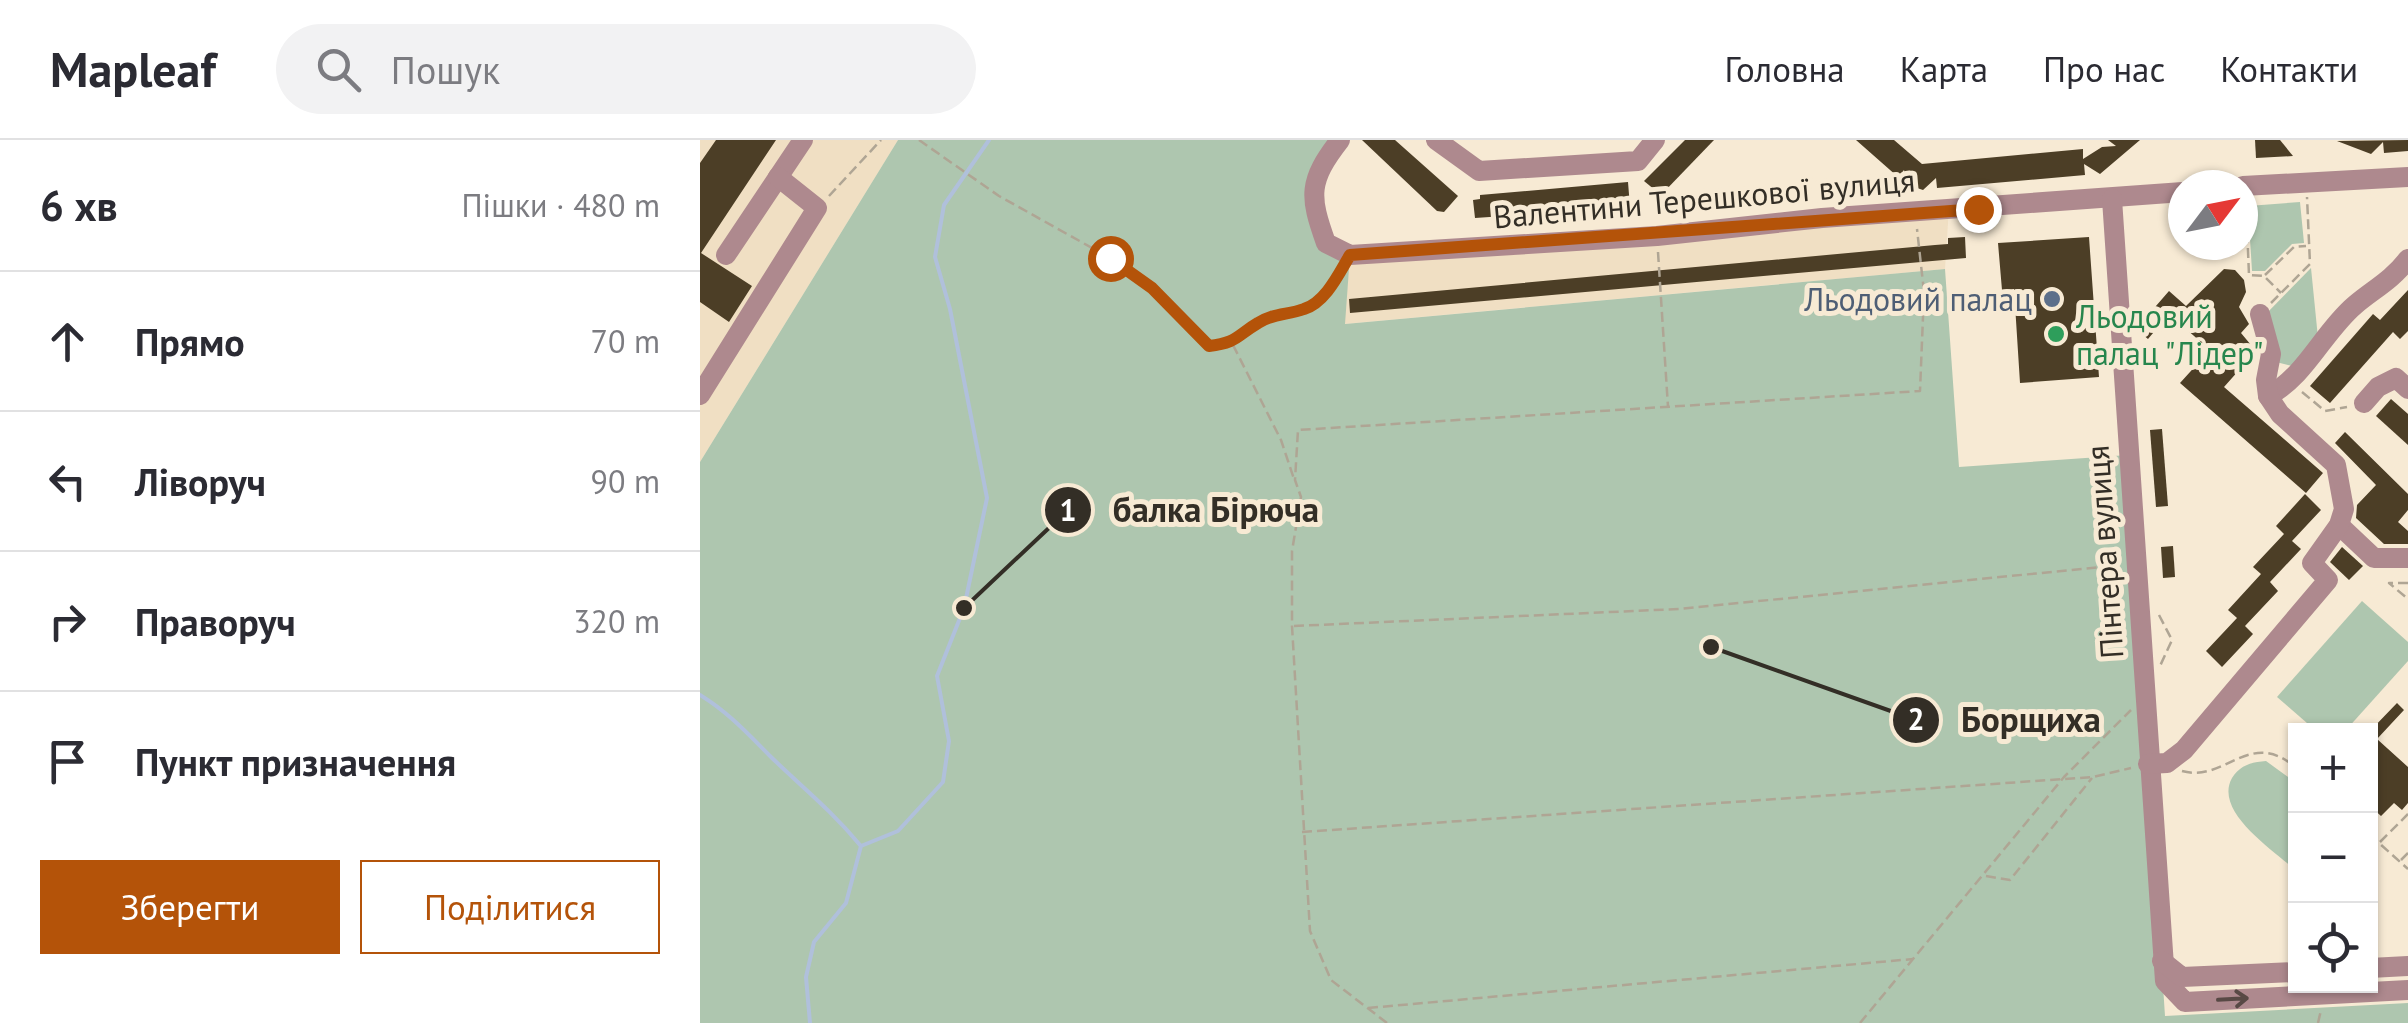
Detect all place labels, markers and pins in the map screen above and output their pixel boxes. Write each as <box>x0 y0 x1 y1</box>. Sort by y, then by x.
place label: Льодовий палац <box>1803 278 2032 320</box>
marker: Льодовий палац <box>2041 288 2063 310</box>
place label: Льодовий палац "Лідер" <box>2075 295 2263 374</box>
marker: Льодовий палац "Лідер" <box>2045 323 2067 345</box>
callout: балка Бірюча <box>1043 478 1340 543</box>
callout: Борщиха <box>1891 687 2121 752</box>

